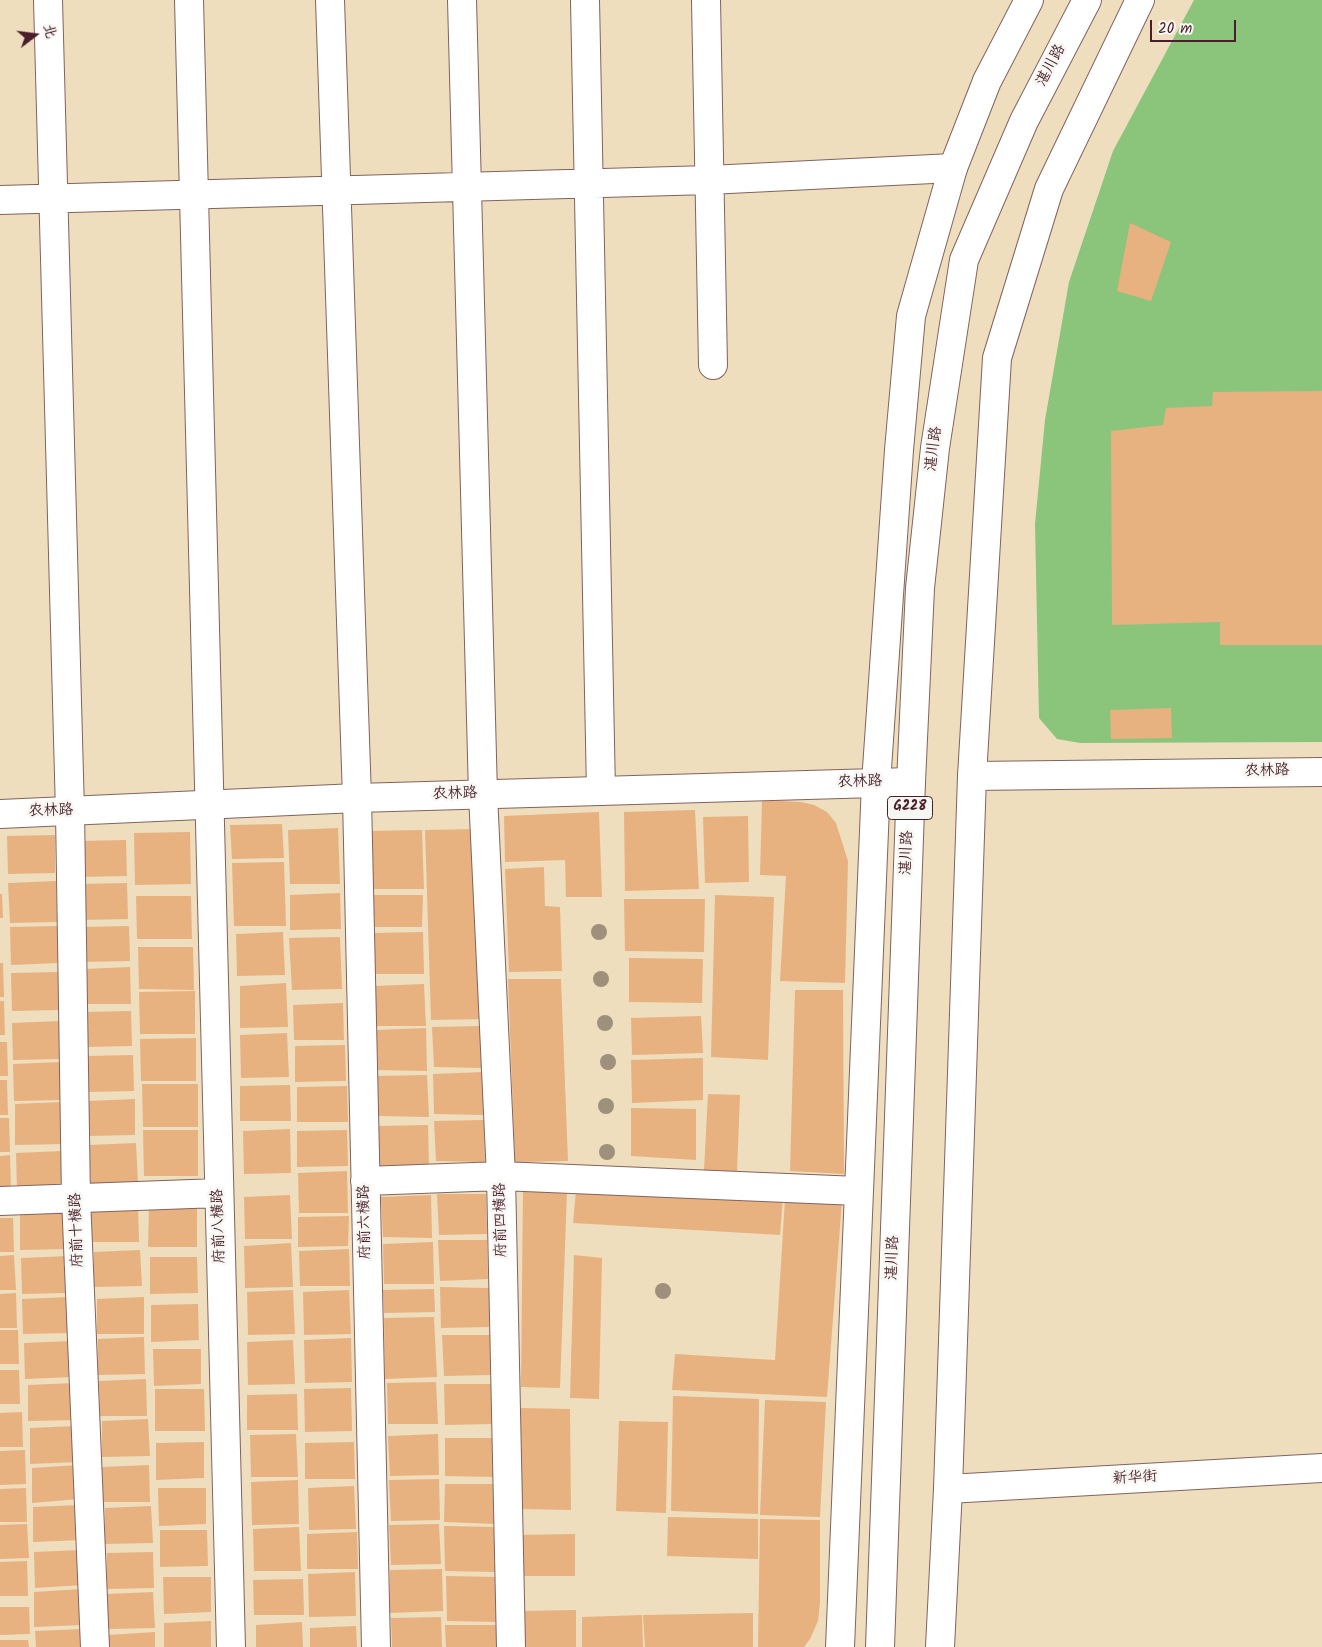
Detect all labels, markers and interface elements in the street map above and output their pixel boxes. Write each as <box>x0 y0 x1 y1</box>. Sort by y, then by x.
north arrow <box>10 10 60 60</box>
scale bar <box>1152 10 1238 42</box>
text: 20 m <box>1158 17 1192 41</box>
text: 北 <box>37 22 62 41</box>
street label: 湛川路 <box>1033 42 1071 90</box>
street label: 湛川路 <box>923 426 947 472</box>
street label: 农林路 <box>1244 763 1290 781</box>
street label: 农林路 <box>837 773 883 793</box>
street label: 农林路 <box>432 785 478 805</box>
road number: G228 <box>888 796 932 820</box>
street label: 农林路 <box>28 802 74 822</box>
street label: 湛川路 <box>898 830 918 876</box>
street label: 府前四横路 <box>492 1182 512 1258</box>
street label: 府前六横路 <box>356 1184 376 1260</box>
street label: 府前八横路 <box>210 1188 230 1264</box>
street label: 府前十横路 <box>68 1192 88 1268</box>
street label: 湛川路 <box>884 1235 904 1281</box>
street label: 新华街 <box>1112 1469 1158 1489</box>

